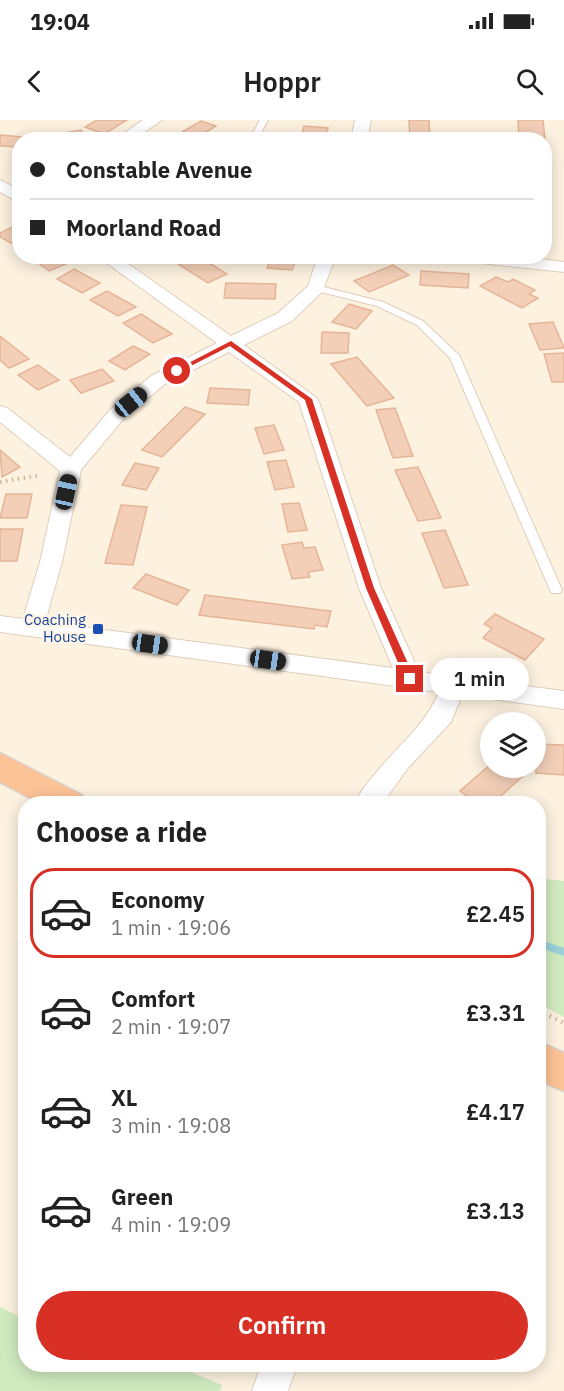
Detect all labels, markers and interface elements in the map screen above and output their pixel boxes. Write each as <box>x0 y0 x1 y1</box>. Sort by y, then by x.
text: 19:04 <box>30 7 90 36</box>
text: Hoppr <box>243 64 321 99</box>
icon: back <box>18 65 51 98</box>
icon: search <box>513 65 546 98</box>
text: Constable Avenue <box>66 155 252 184</box>
text: Moorland Road <box>66 213 221 242</box>
route start <box>163 357 190 384</box>
car <box>111 384 151 420</box>
car <box>53 473 79 511</box>
place label: Coaching House <box>24 610 86 646</box>
marker: Coaching House <box>91 622 105 636</box>
car <box>131 633 169 655</box>
car <box>249 649 287 671</box>
callout: 1 min <box>431 658 530 700</box>
route end <box>396 665 423 692</box>
text: 1 min <box>454 665 505 692</box>
map controls <box>480 712 546 778</box>
button: layers <box>480 712 546 778</box>
text: Choose a ride <box>36 814 207 849</box>
text: Economy <box>111 885 205 914</box>
icon: car <box>39 886 93 940</box>
text: £2.45 <box>466 899 525 928</box>
text: 1 min · 19:06 <box>111 914 231 941</box>
text: Comfort <box>111 984 195 1013</box>
icon: car <box>39 985 93 1039</box>
text: £3.31 <box>466 998 525 1027</box>
text: 2 min · 19:07 <box>111 1013 231 1040</box>
text: XL <box>111 1083 137 1112</box>
icon: car <box>39 1084 93 1138</box>
text: £4.17 <box>466 1097 525 1126</box>
text: 3 min · 19:08 <box>111 1112 231 1139</box>
text: Green <box>111 1182 173 1211</box>
icon: car <box>39 1183 93 1237</box>
text: £3.13 <box>466 1196 525 1225</box>
text: 4 min · 19:09 <box>111 1211 231 1238</box>
button: Confirm <box>36 1291 528 1360</box>

